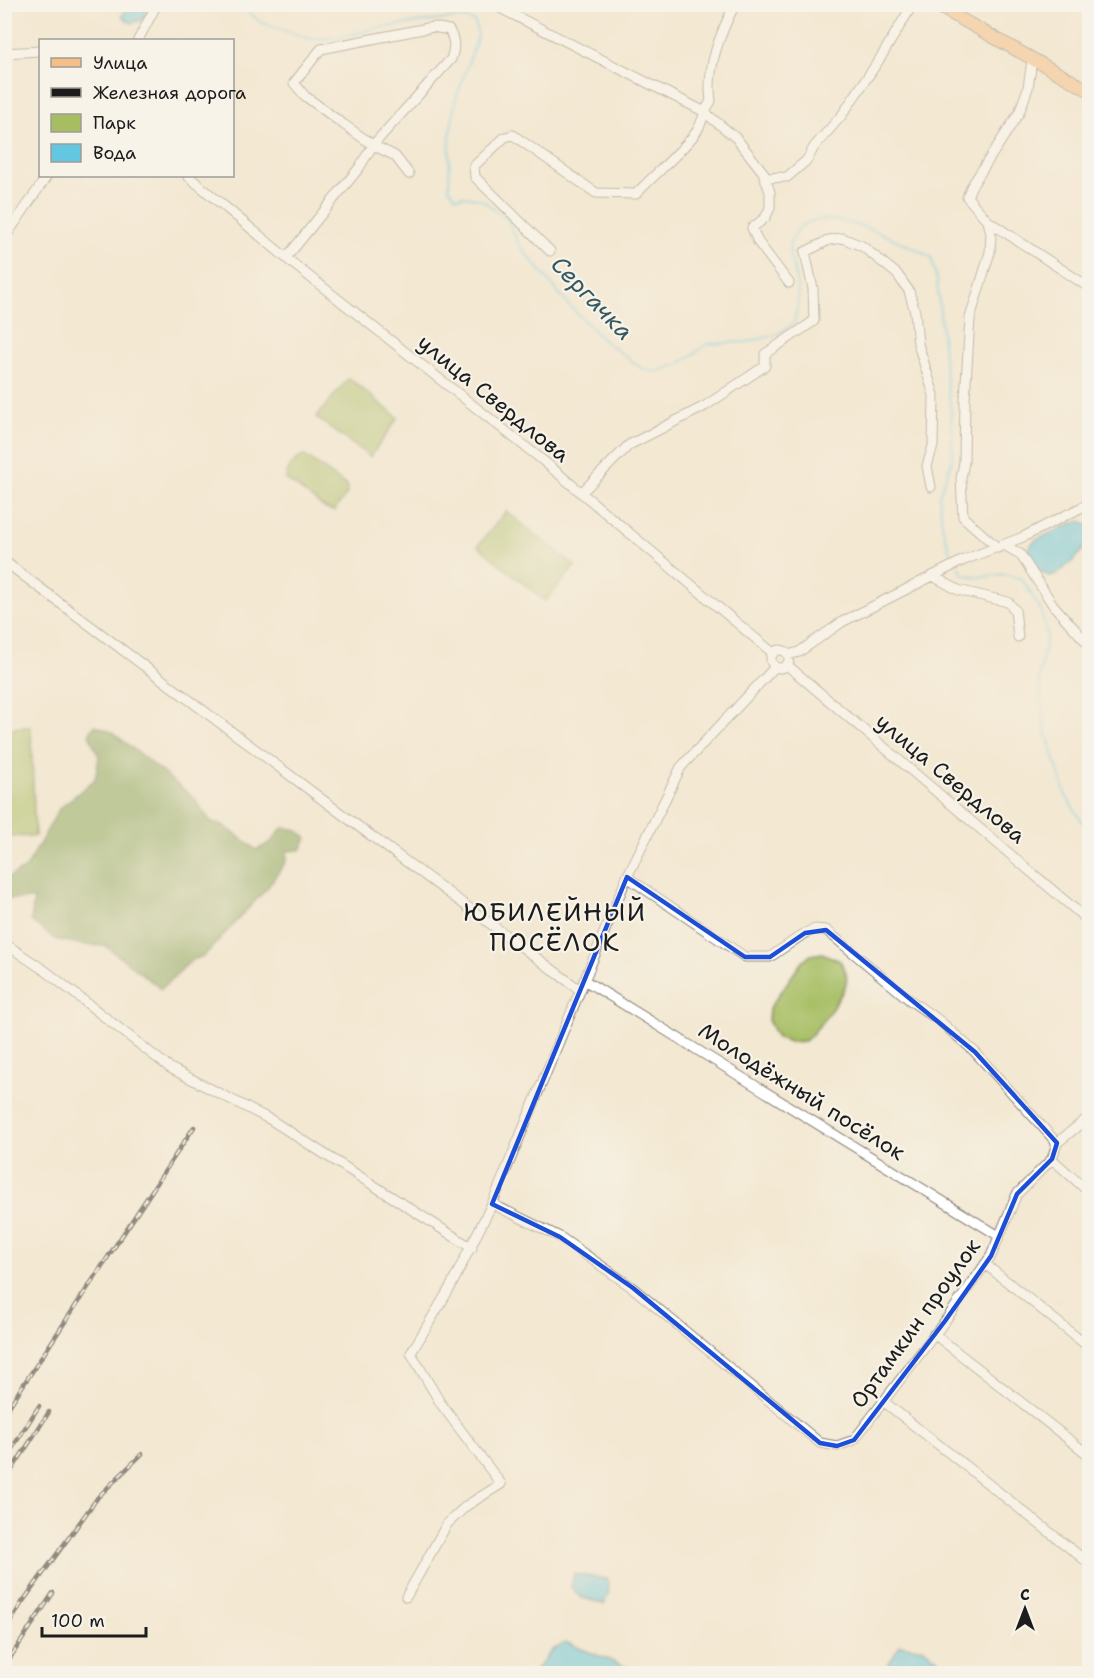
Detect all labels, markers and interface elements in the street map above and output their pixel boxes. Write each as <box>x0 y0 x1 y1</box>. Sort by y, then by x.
legend <box>39 39 234 177</box>
text: Улица <box>93 51 147 75</box>
text: Железная дорога <box>93 81 246 105</box>
text: Парк <box>93 111 136 135</box>
text: Вода <box>93 141 136 165</box>
water label: Сергачка <box>544 249 640 347</box>
street label: улица Свердлова <box>412 328 576 469</box>
street label: улица Свердлова <box>869 707 1032 850</box>
district label: ЮБИЛЕЙНЫЙ ПОСЁЛОК <box>463 894 647 959</box>
street label: Молодёжный посёлок <box>693 1016 911 1167</box>
street label: Ортамкин проулок <box>844 1232 987 1414</box>
north arrow <box>995 1579 1055 1639</box>
text: С <box>1020 1584 1030 1605</box>
scale bar <box>42 1600 146 1638</box>
text: 100 m <box>51 1609 105 1633</box>

